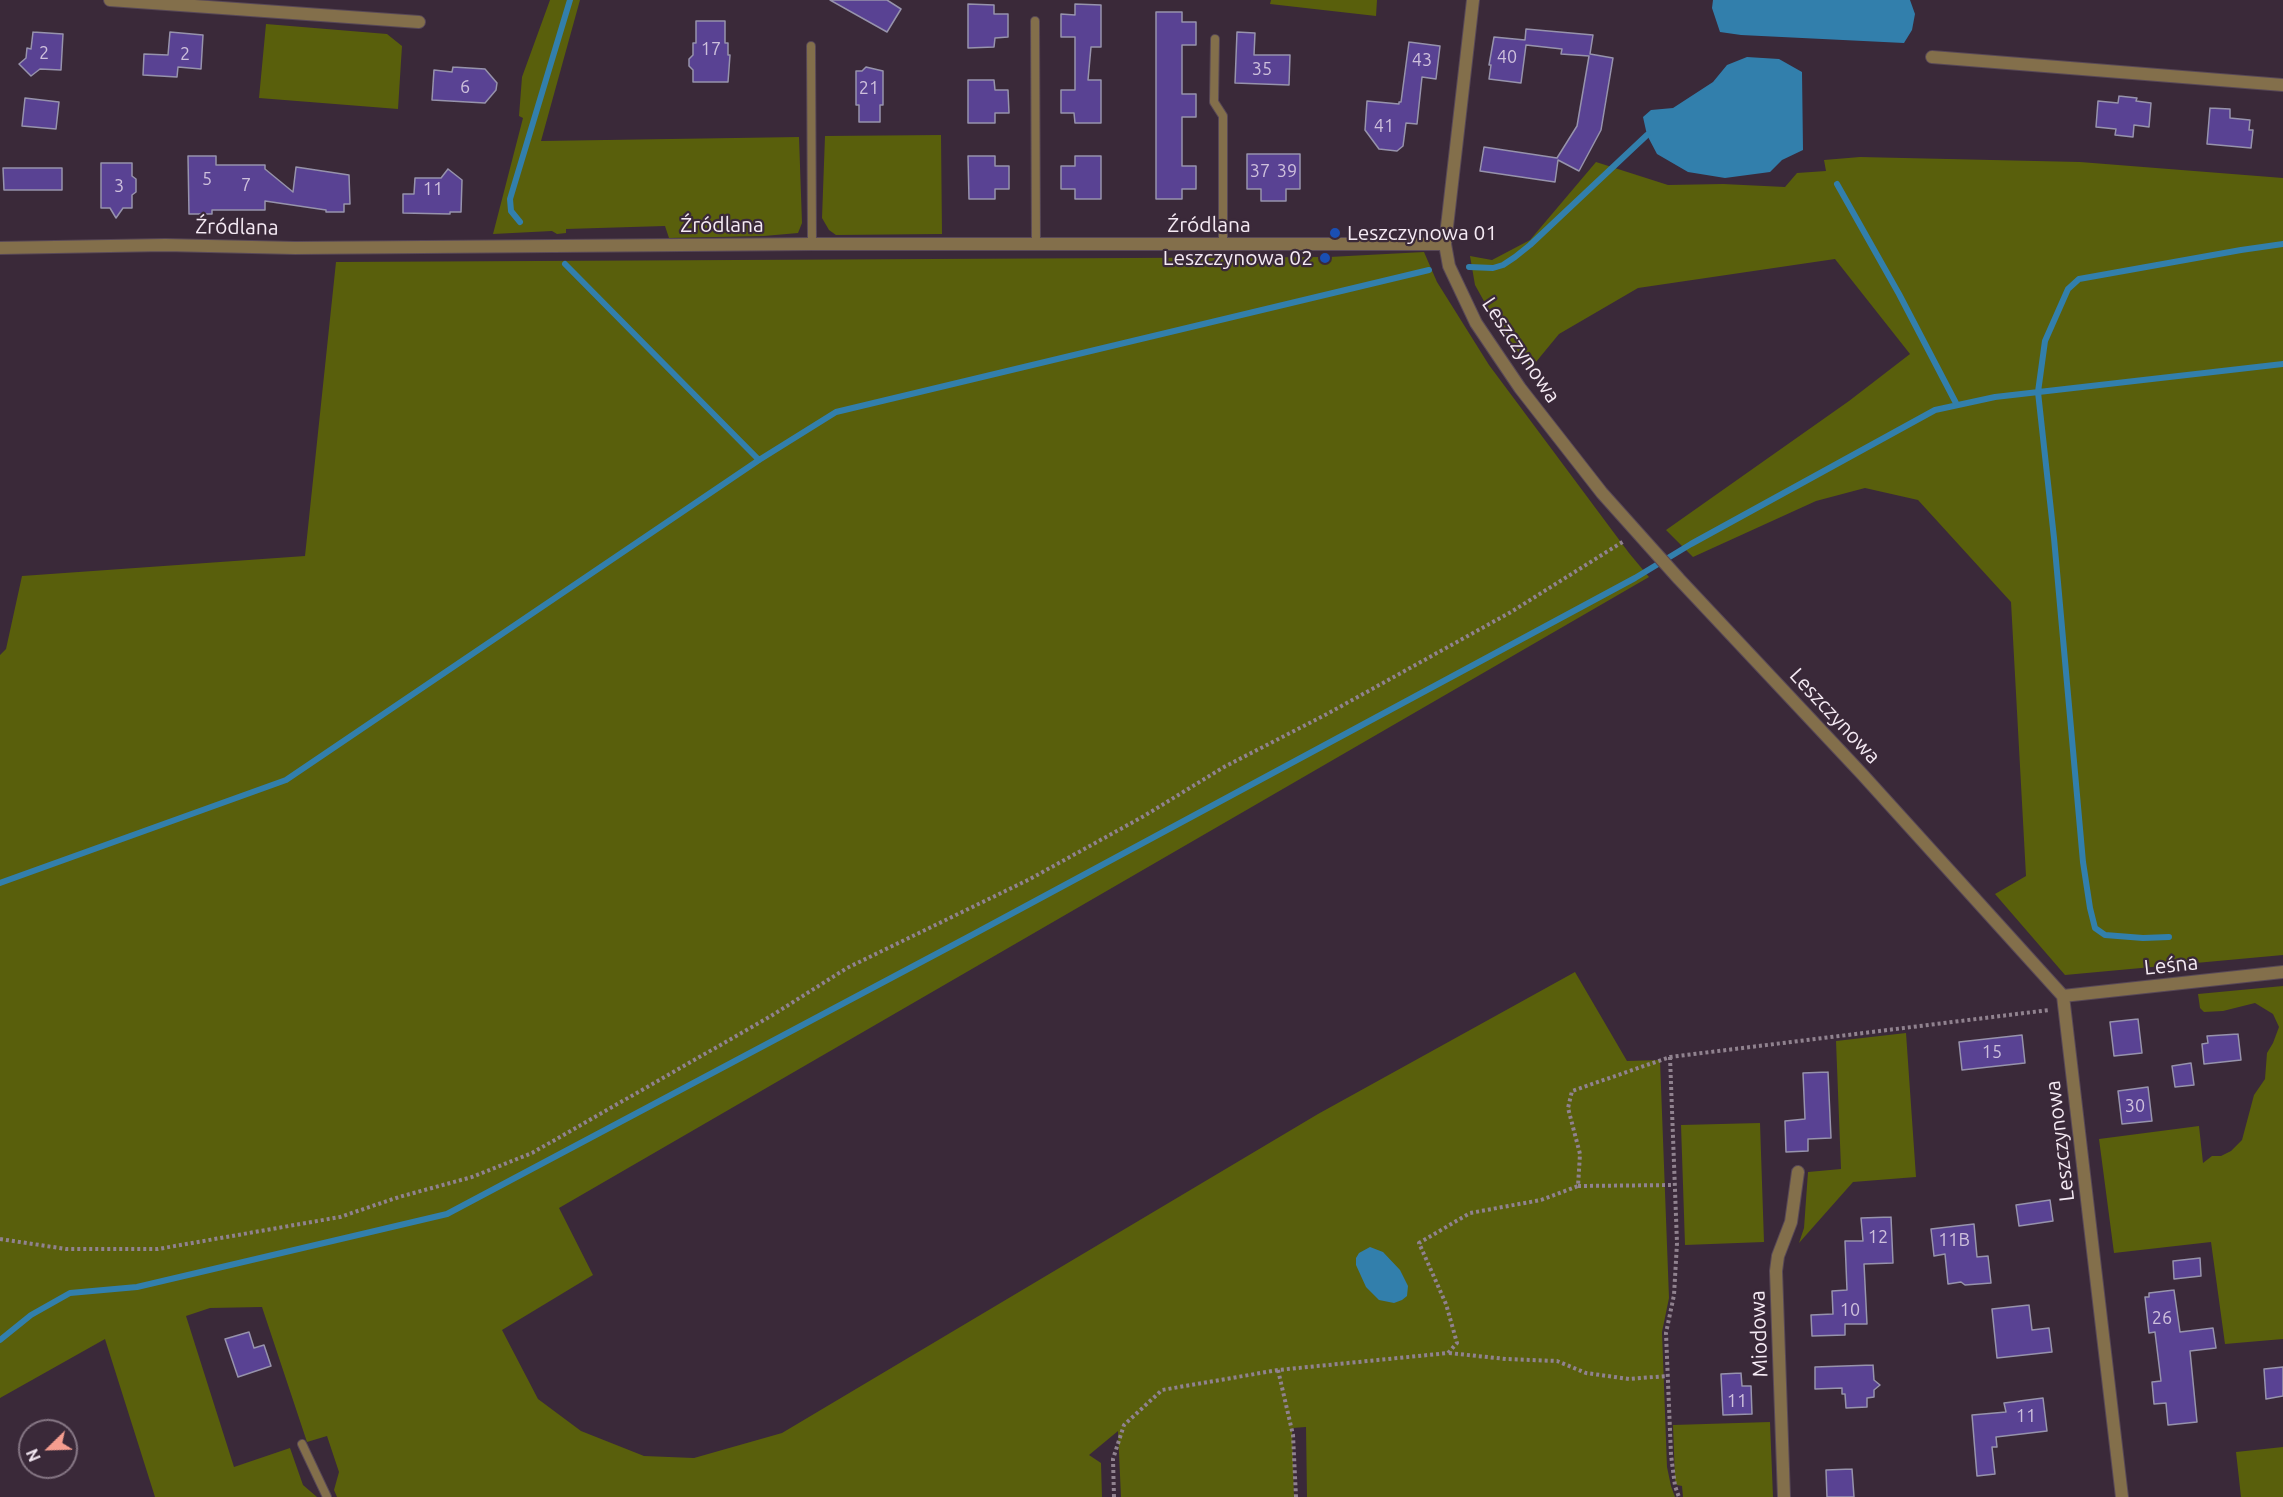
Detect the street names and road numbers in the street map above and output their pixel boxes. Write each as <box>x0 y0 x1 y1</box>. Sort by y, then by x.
street label: Źródlana <box>680 212 764 238</box>
street label: Źródlana <box>1167 212 1251 238</box>
street label: Źródlana <box>195 214 279 240</box>
street label: Leszczynowa <box>1477 292 1565 408</box>
street label: Leszczynowa <box>1784 663 1886 769</box>
street label: Leśna <box>2143 950 2199 980</box>
street label: Leszczynowa <box>2040 1079 2080 1203</box>
street label: Miodowa <box>1745 1290 1773 1378</box>

